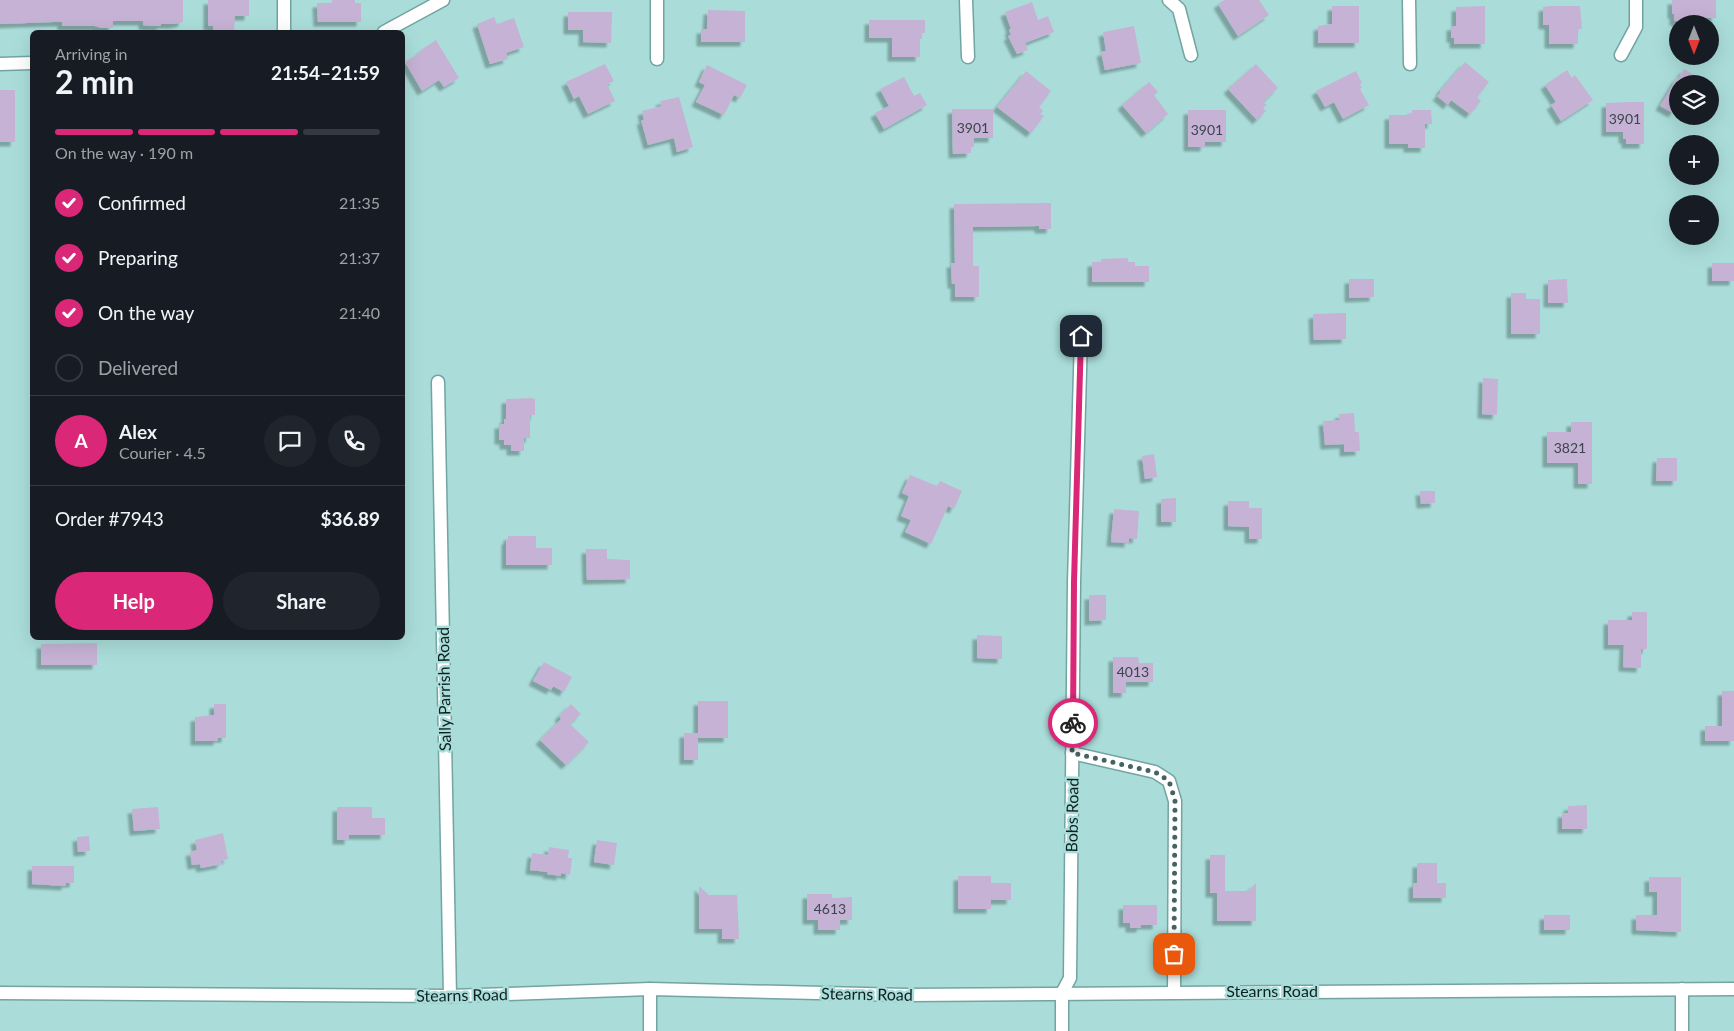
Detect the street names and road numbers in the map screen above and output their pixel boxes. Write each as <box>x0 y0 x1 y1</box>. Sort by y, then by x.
street label: Sally Parrish Road <box>433 627 454 751</box>
street label: Bobs Road <box>1061 777 1082 853</box>
street label: Stearns Road <box>1226 981 1318 1000</box>
street label: Stearns Road <box>821 983 913 1004</box>
street label: Stearns Road <box>416 984 508 1005</box>

